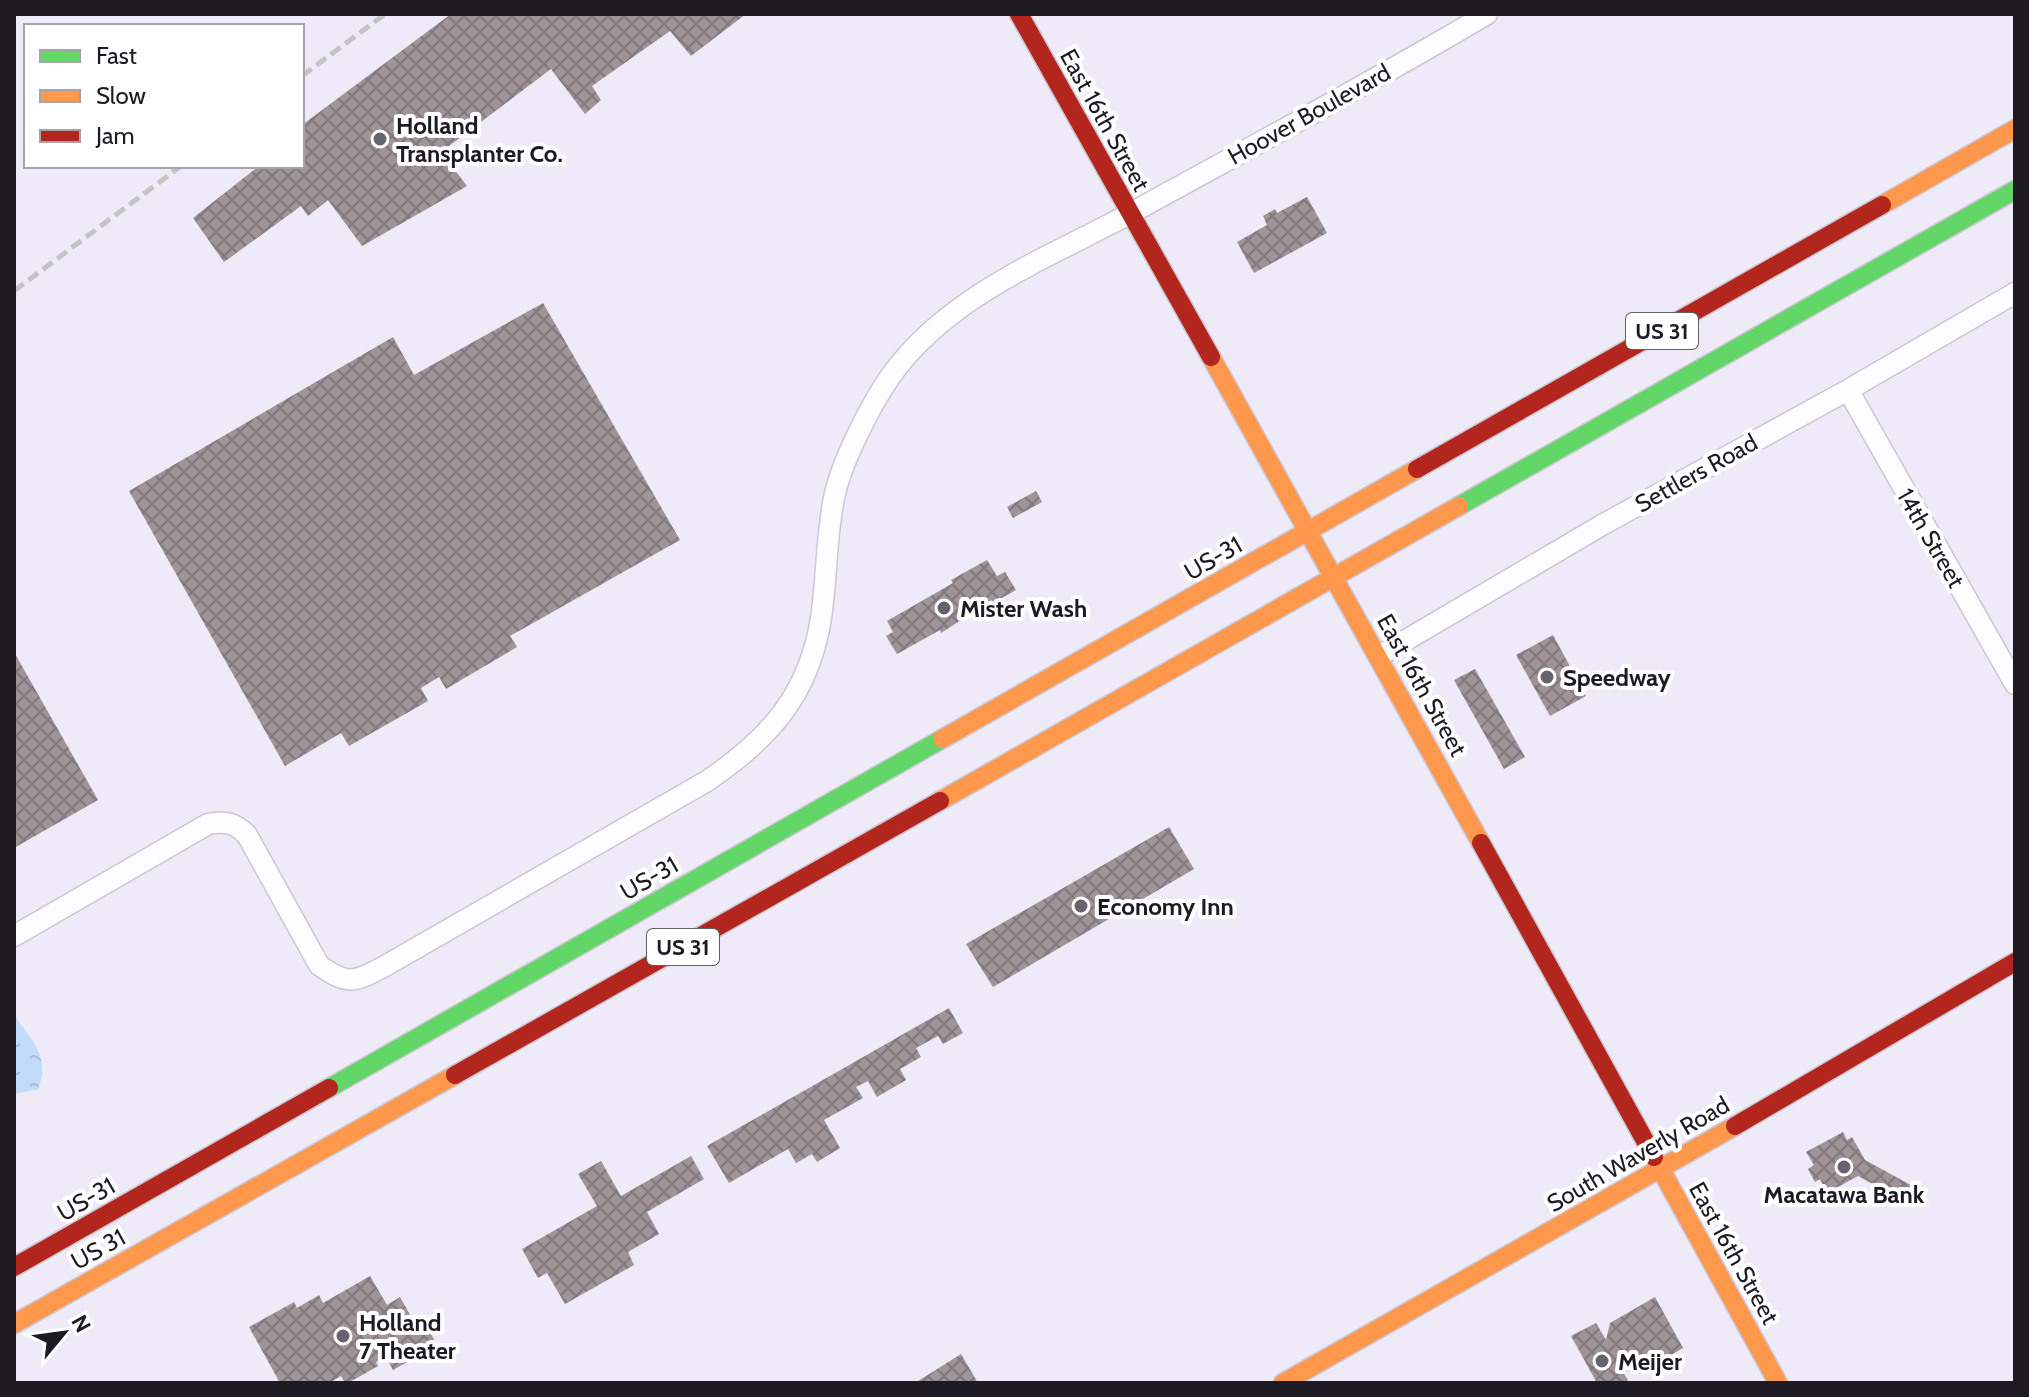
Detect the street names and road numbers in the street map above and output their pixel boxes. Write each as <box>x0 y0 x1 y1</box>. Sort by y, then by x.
street label: East 16th Street <box>1054 44 1156 196</box>
street label: Hoover Boulevard <box>1223 57 1395 171</box>
road number: US 31 <box>1626 313 1698 349</box>
street label: Settlers Road <box>1630 428 1762 518</box>
street label: 14th Street <box>1891 483 1971 593</box>
street label: US-31 <box>1179 530 1247 586</box>
street label: East 16th Street <box>1371 609 1473 761</box>
street label: US-31 <box>615 850 683 906</box>
road number: US 31 <box>647 929 719 965</box>
street label: South Waverly Road <box>1542 1090 1734 1218</box>
street label: US-31 <box>52 1171 120 1227</box>
street label: East 16th Street <box>1683 1177 1785 1329</box>
street label: US 31 <box>66 1222 130 1276</box>

